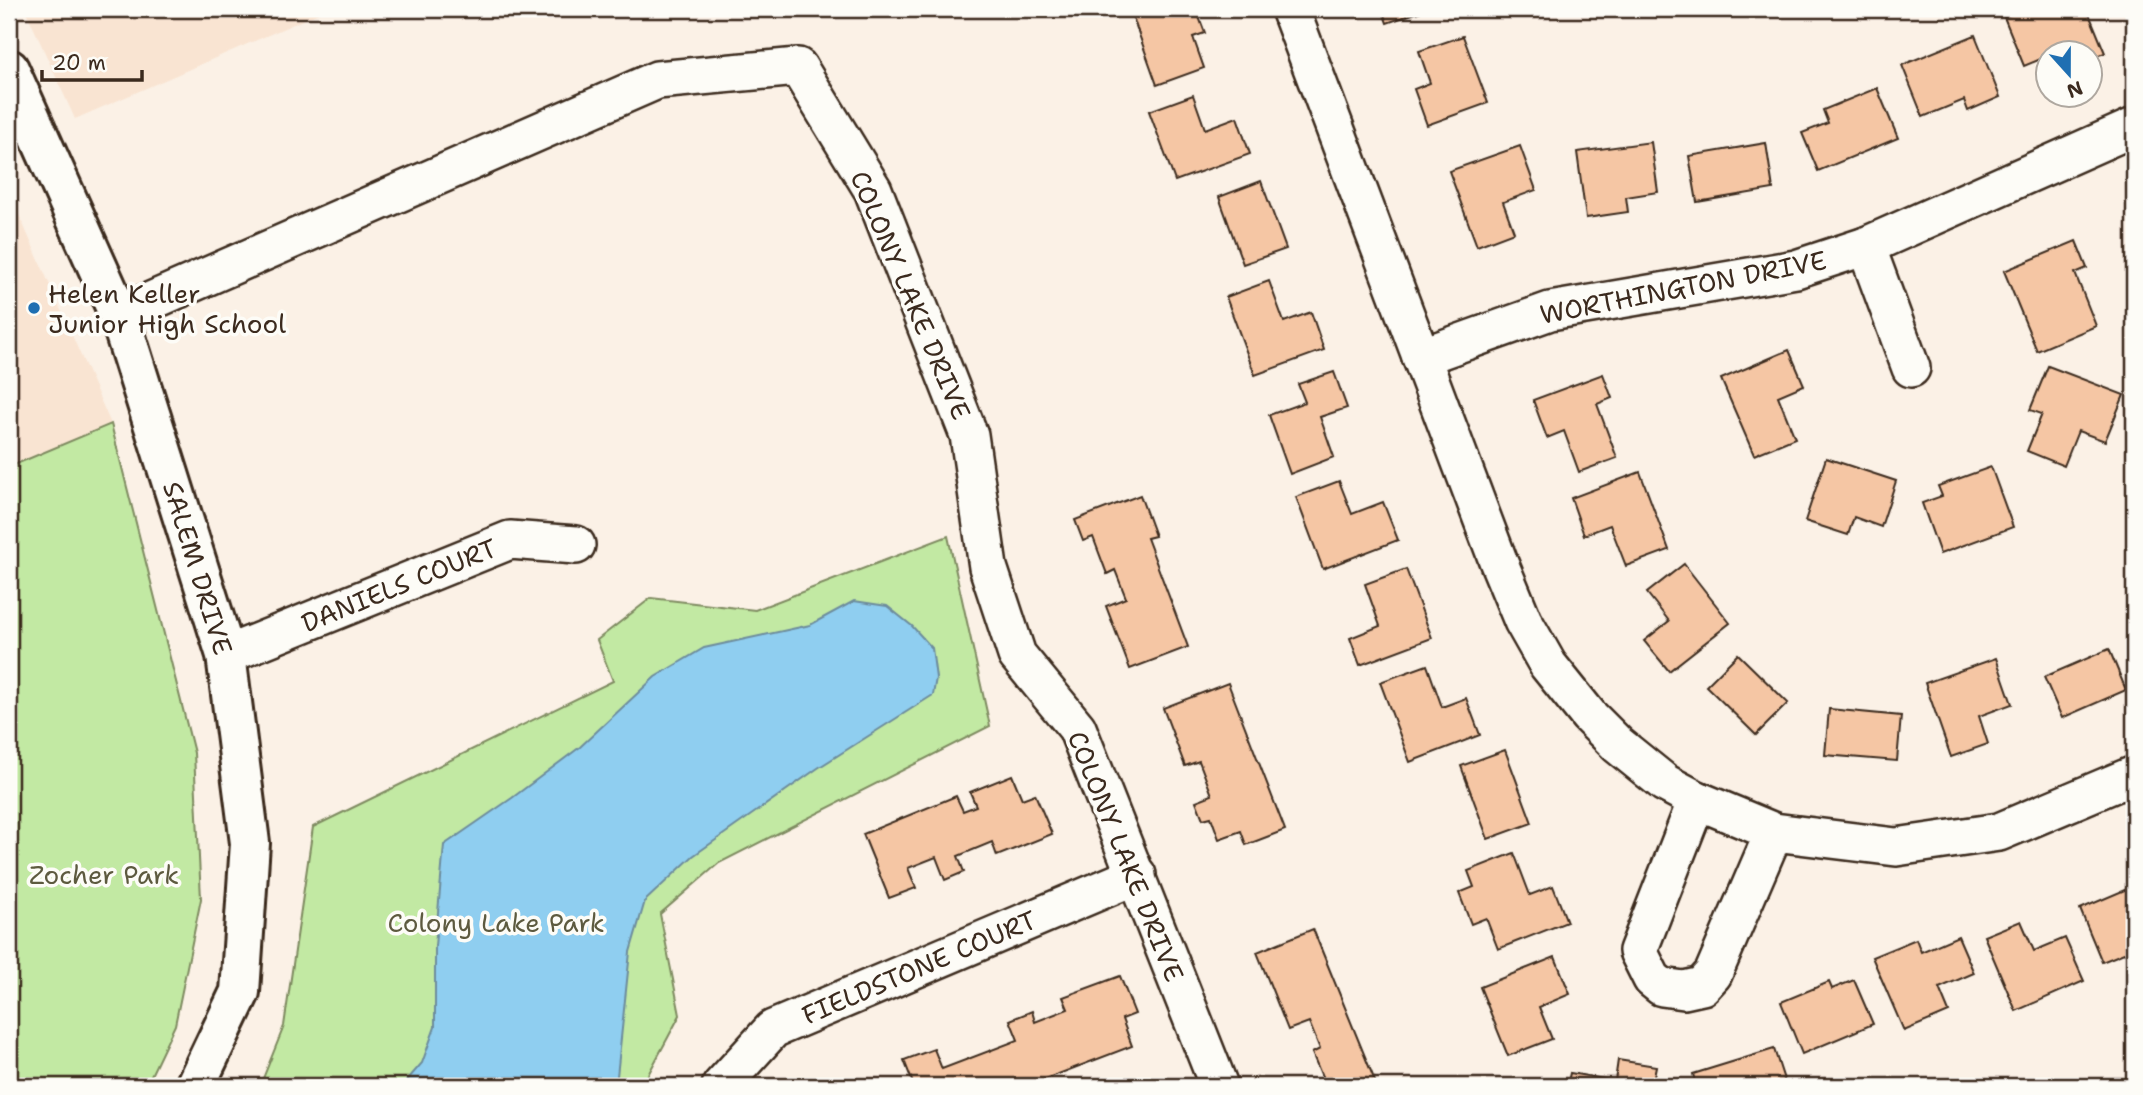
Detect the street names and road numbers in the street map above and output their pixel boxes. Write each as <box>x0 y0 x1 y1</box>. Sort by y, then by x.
street label: COLONY LAKE DRIVE <box>843 165 979 425</box>
street label: WORTHINGTON DRIVE <box>1537 242 1829 332</box>
street label: SALEM DRIVE <box>155 477 241 659</box>
street label: DANIELS COURT <box>296 530 502 640</box>
street label: COLONY LAKE DRIVE <box>1060 726 1192 986</box>
street label: FIELDSTONE COURT <box>796 902 1042 1032</box>

